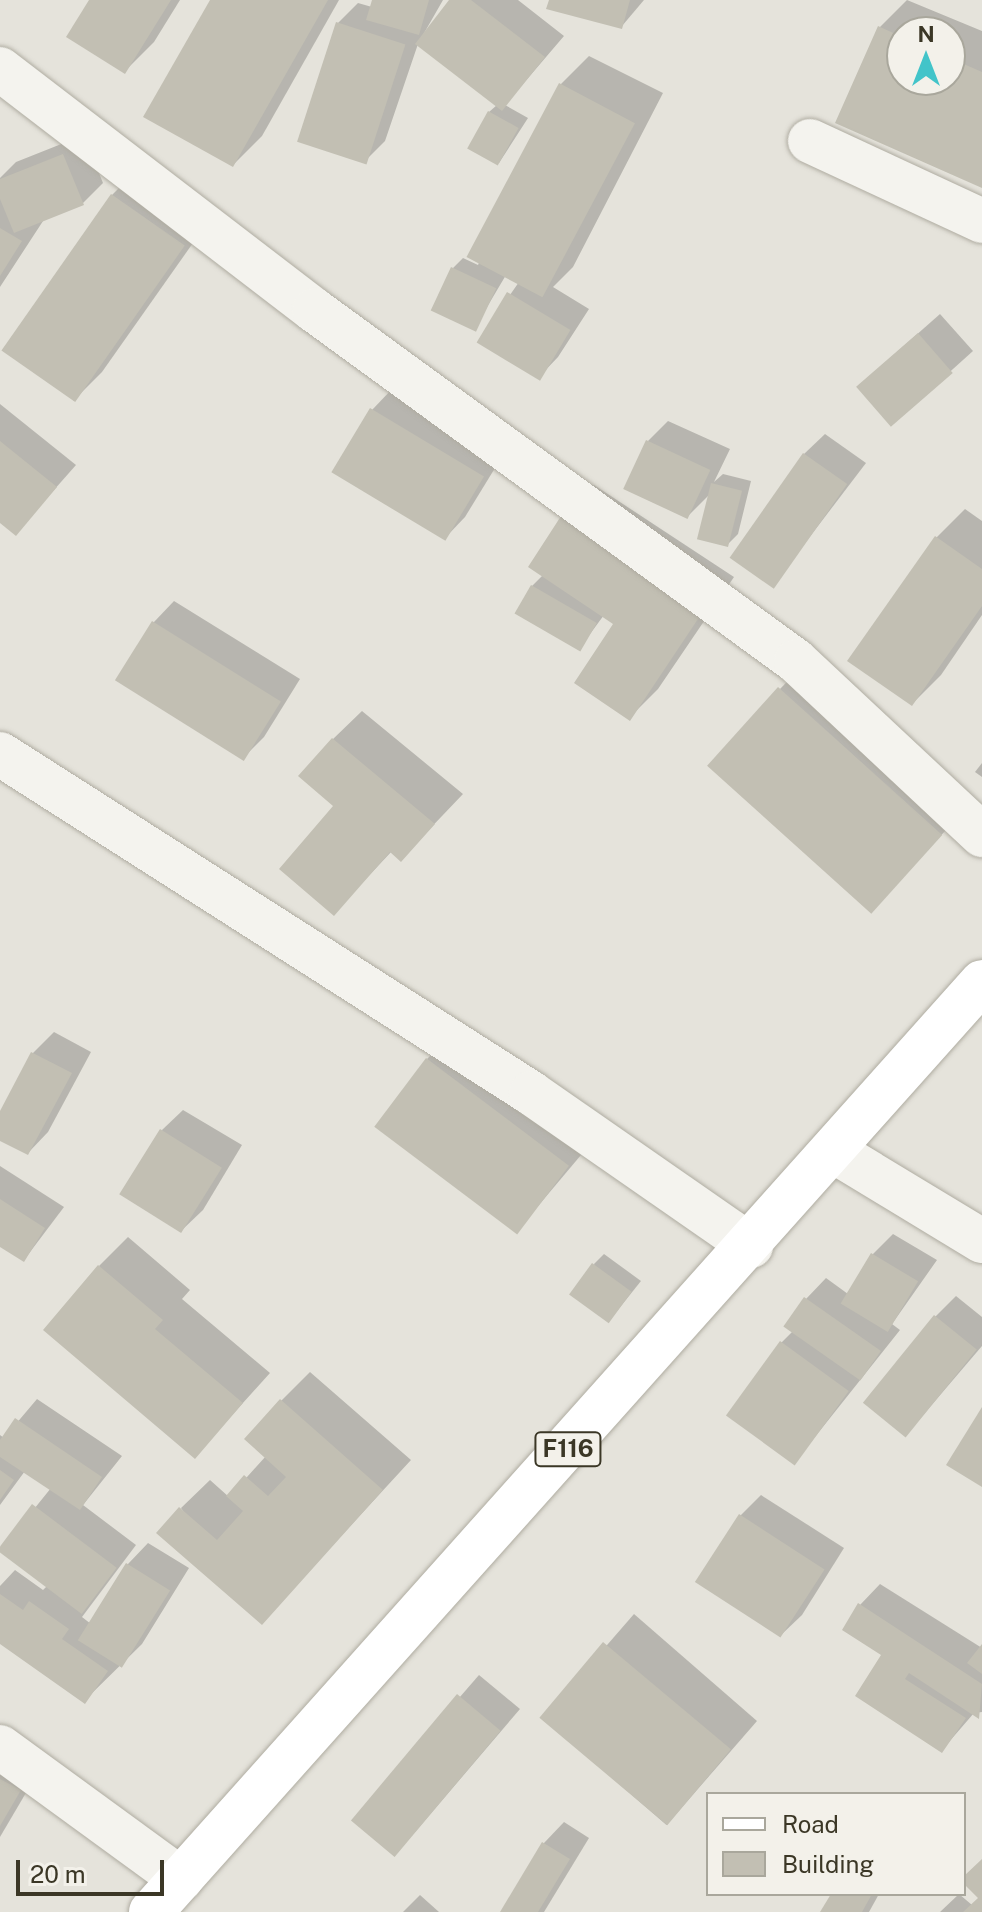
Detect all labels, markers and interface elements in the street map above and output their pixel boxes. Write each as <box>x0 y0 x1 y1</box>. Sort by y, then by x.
north arrow <box>886 16 966 96</box>
text: N <box>917 21 935 47</box>
road number: F116 <box>534 1429 602 1469</box>
legend <box>706 1792 966 1896</box>
text: Road <box>782 1810 839 1838</box>
scale bar <box>20 1844 168 1894</box>
text: Building <box>782 1850 874 1878</box>
text: 20 m <box>30 1860 86 1888</box>

